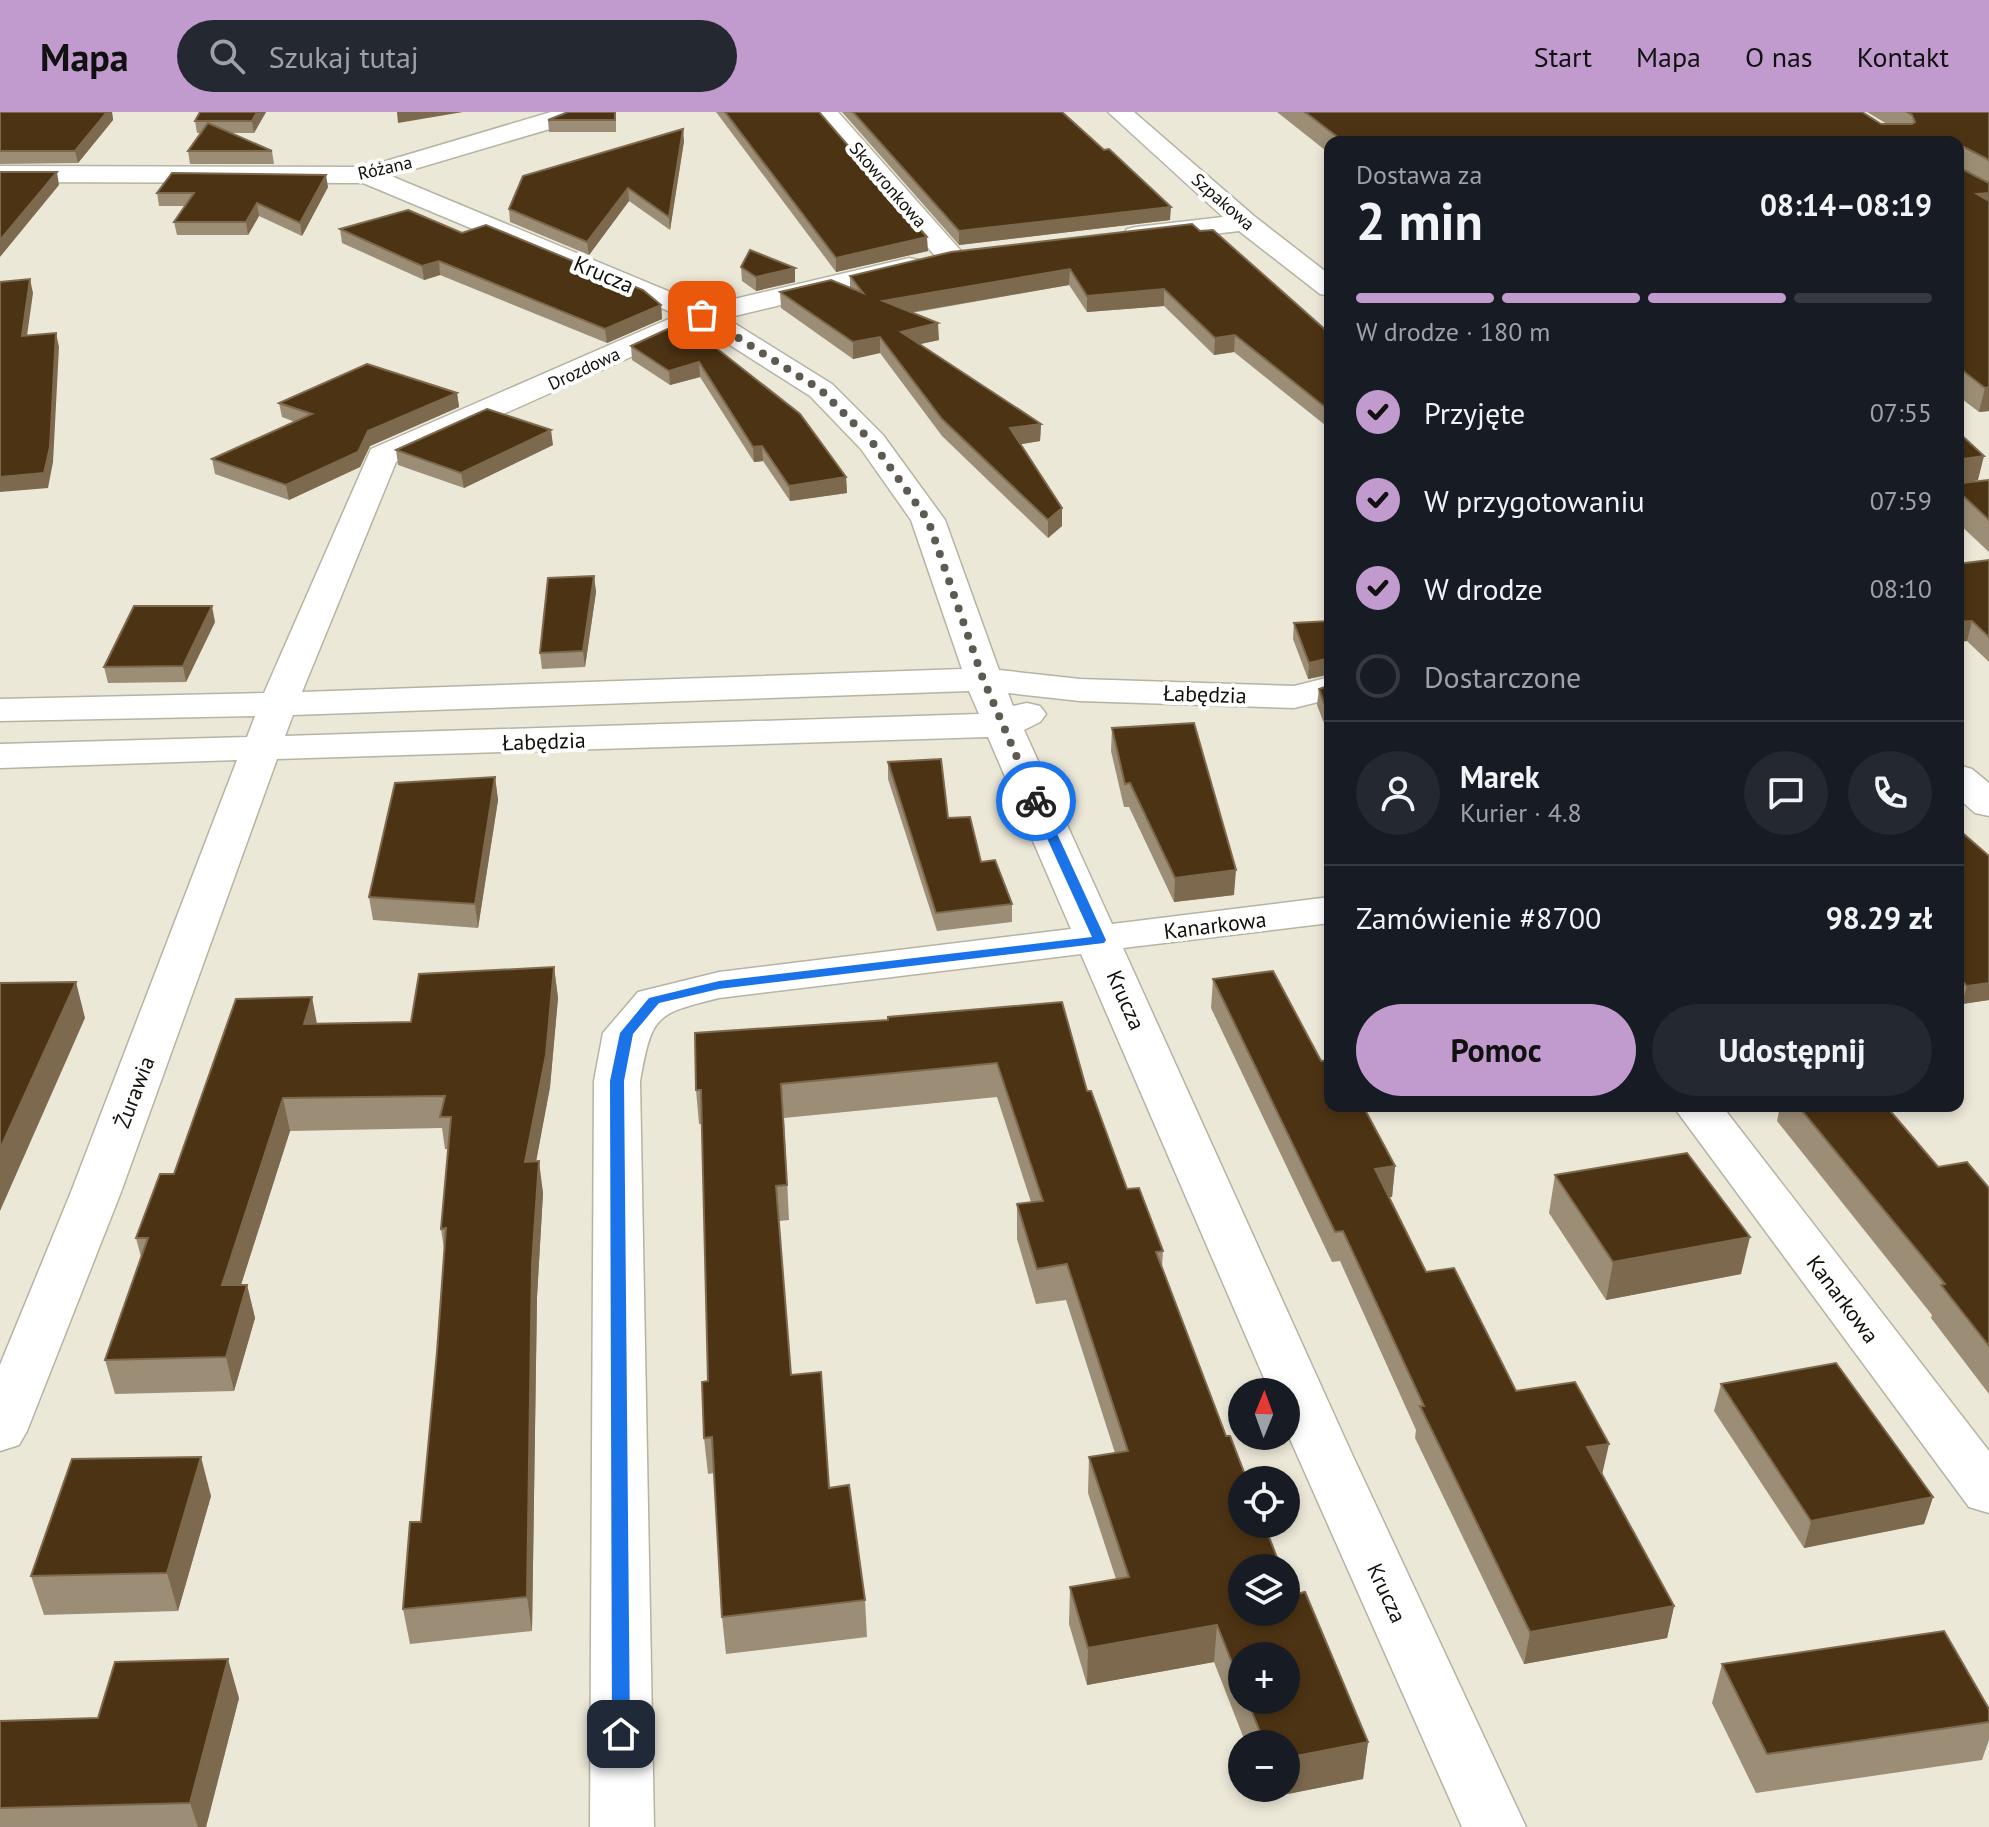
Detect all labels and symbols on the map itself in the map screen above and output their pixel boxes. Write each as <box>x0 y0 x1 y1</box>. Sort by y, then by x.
street label: Skowronkowa <box>845 137 932 232</box>
street label: Różana <box>356 150 414 185</box>
street label: Szpakowa <box>1187 168 1260 235</box>
street label: Krucza <box>570 249 638 299</box>
pin <box>668 281 736 349</box>
street label: Drozdowa <box>544 342 623 395</box>
street label: Łabędzia <box>1163 679 1247 709</box>
street label: Łabędzia <box>502 726 586 756</box>
courier <box>996 761 1076 841</box>
street label: Kanarkowa <box>1162 905 1268 945</box>
street label: Krucza <box>1101 966 1151 1034</box>
street label: Żurawia <box>108 1052 160 1132</box>
street label: Kanarkowa <box>1801 1249 1885 1349</box>
north arrow <box>1228 1378 1300 1450</box>
street label: Krucza <box>1361 1559 1413 1627</box>
pin <box>587 1700 655 1768</box>

